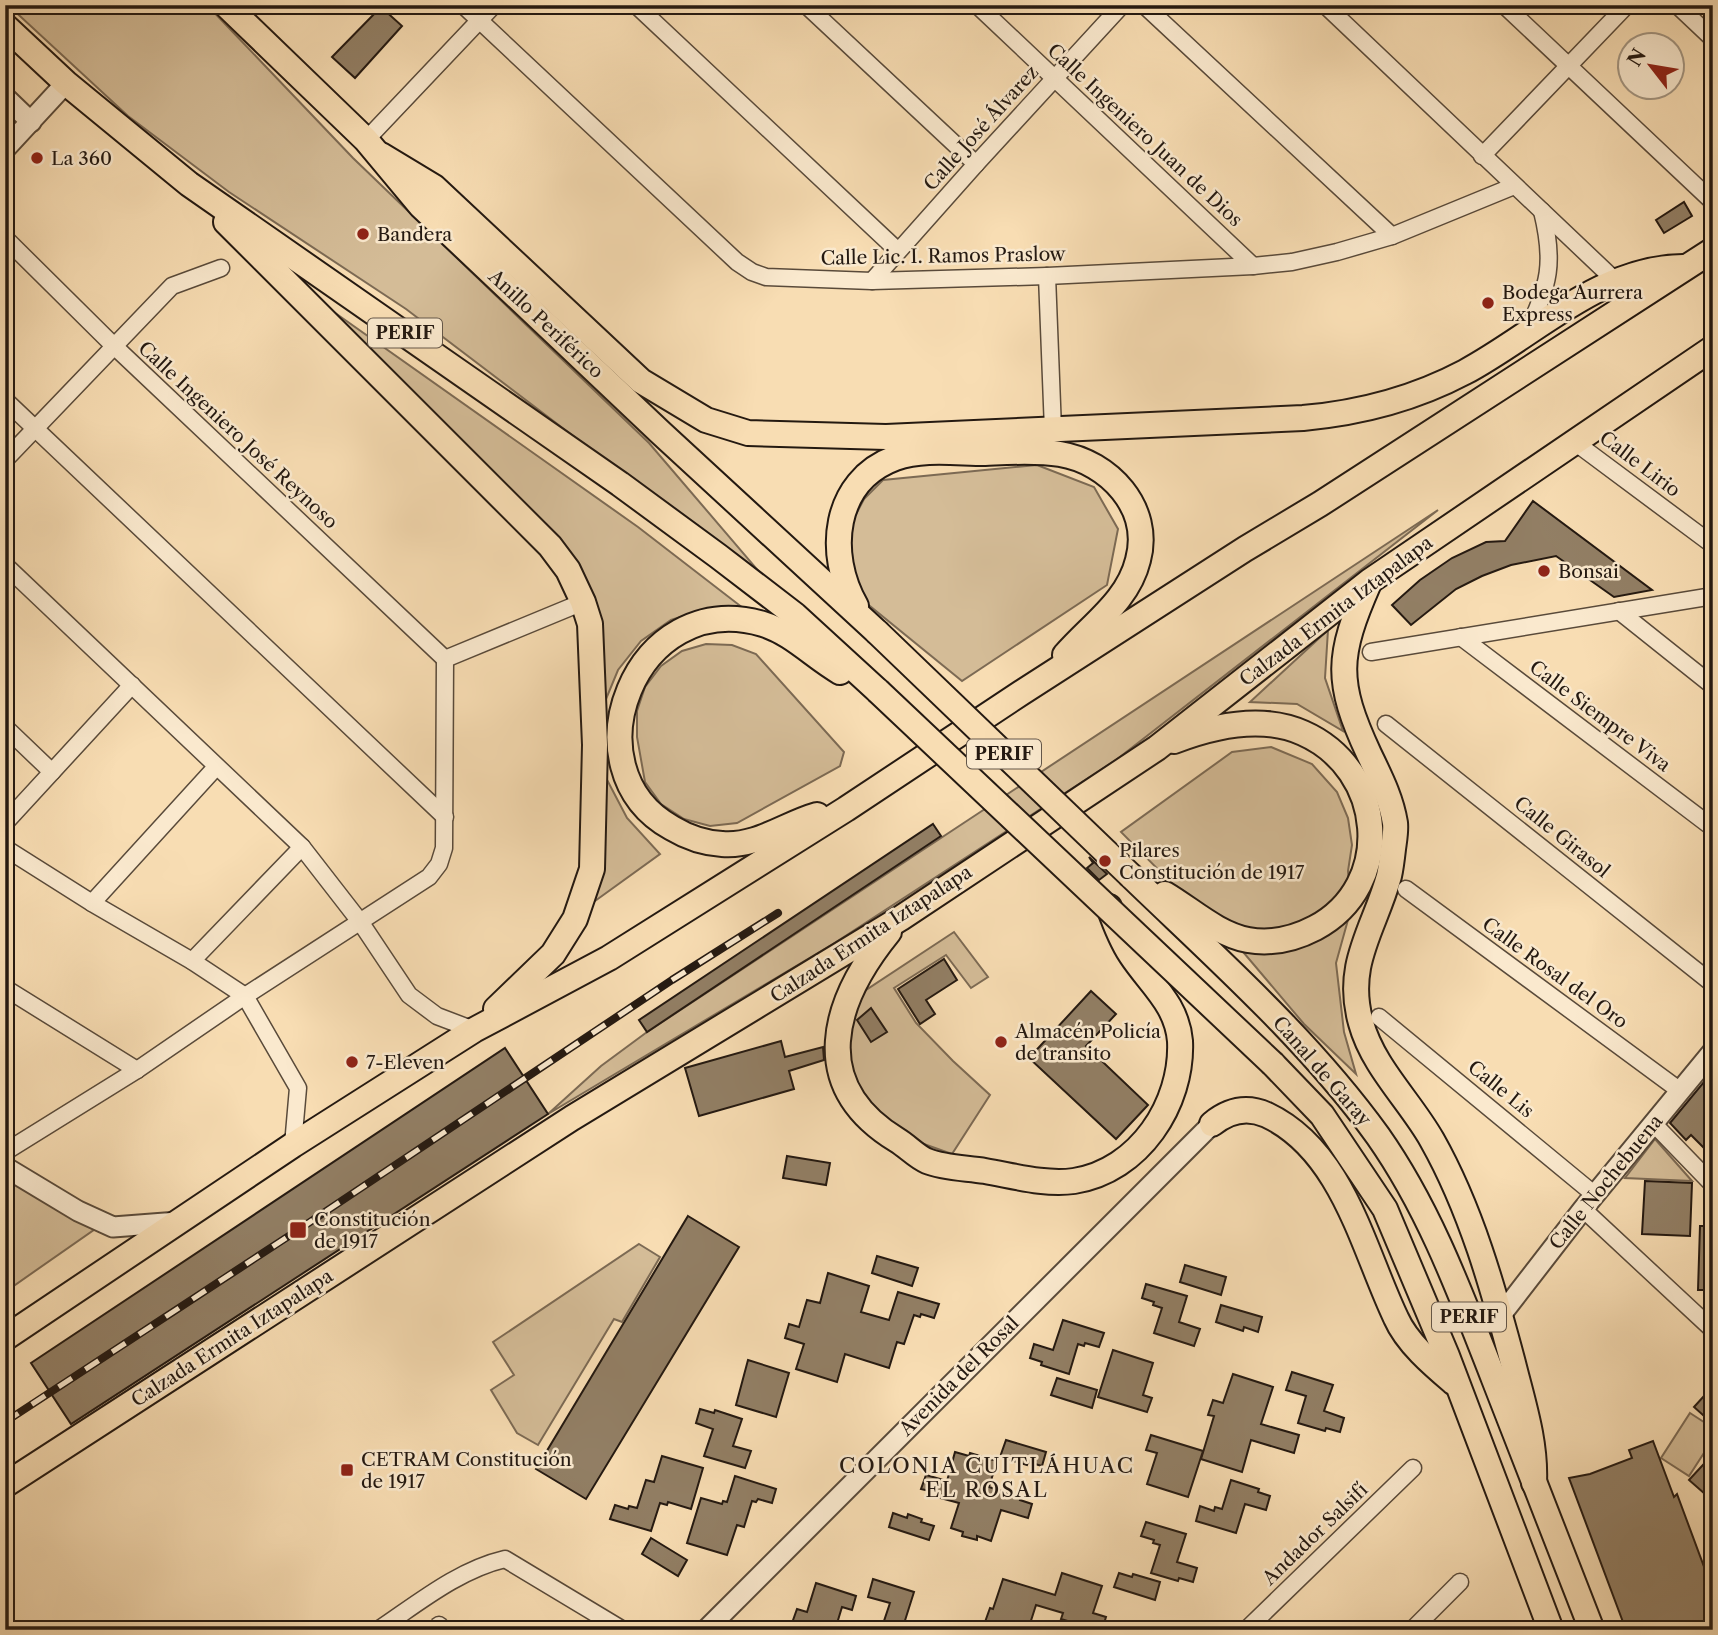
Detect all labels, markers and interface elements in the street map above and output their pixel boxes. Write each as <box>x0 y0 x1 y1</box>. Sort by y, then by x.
north arrow <box>1616 32 1686 102</box>
street label: Calle Ingeniero Juan de Dios <box>1043 39 1247 231</box>
text: N <box>1623 45 1651 71</box>
street label: Calle José Álvarez <box>919 61 1043 195</box>
place label: La 360 <box>51 147 112 170</box>
marker: La 360 <box>29 150 45 166</box>
place label: Bandera <box>377 223 452 246</box>
marker: Bandera <box>355 226 371 242</box>
street label: Calle Lic. I. Ramos Praslow <box>820 242 1066 270</box>
street label: Anillo Periférico <box>483 264 608 383</box>
place label: Bodega Aurrera Express <box>1502 281 1643 326</box>
marker: Bodega Aurrera Express <box>1480 295 1496 311</box>
road number: PERIF <box>368 318 442 348</box>
street label: Calle Ingeniero José Reynoso <box>134 336 342 534</box>
street label: Calle Lirio <box>1595 426 1685 502</box>
street label: Calzada Ermita Iztapalapa <box>1235 531 1437 691</box>
place label: Bonsai <box>1558 560 1619 583</box>
marker: Bonsai <box>1536 563 1552 579</box>
street label: Calle Siempre Viva <box>1525 655 1675 777</box>
road number: PERIF <box>967 740 1041 768</box>
street label: Calle Girasol <box>1510 791 1615 883</box>
place label: Pilares Constitución de 1917 <box>1119 839 1305 884</box>
marker: Pilares Constitución de 1917 <box>1097 853 1113 869</box>
street label: Calzada Ermita Iztapalapa <box>766 860 976 1008</box>
street label: Calle Rosal del Oro <box>1478 913 1632 1033</box>
street label: Canal de Garay <box>1268 1011 1376 1131</box>
place label: Almacén Policía de transito <box>1014 1020 1161 1065</box>
marker: Almacén Policía de transito <box>993 1034 1009 1050</box>
place label: 7-Eleven <box>366 1051 445 1074</box>
marker: 7-Eleven <box>344 1054 360 1070</box>
street label: Calle Lis <box>1463 1055 1539 1123</box>
street label: Calle Nochebuena <box>1545 1110 1667 1254</box>
place label: Constitución de 1917 <box>314 1208 431 1253</box>
marker: Constitución de 1917 <box>288 1220 308 1240</box>
street label: Calzada Ermita Iztapalapa <box>127 1264 337 1412</box>
road number: PERIF <box>1432 1302 1506 1332</box>
street label: Avenida del Rosal <box>894 1311 1024 1441</box>
place label: CETRAM Constitución de 1917 <box>361 1448 572 1493</box>
district label: COLONIA CUITLÁHUAC EL ROSAL <box>839 1453 1135 1502</box>
marker: CETRAM Constitución de 1917 <box>339 1462 355 1478</box>
street label: Andador Salsifí <box>1257 1478 1373 1591</box>

